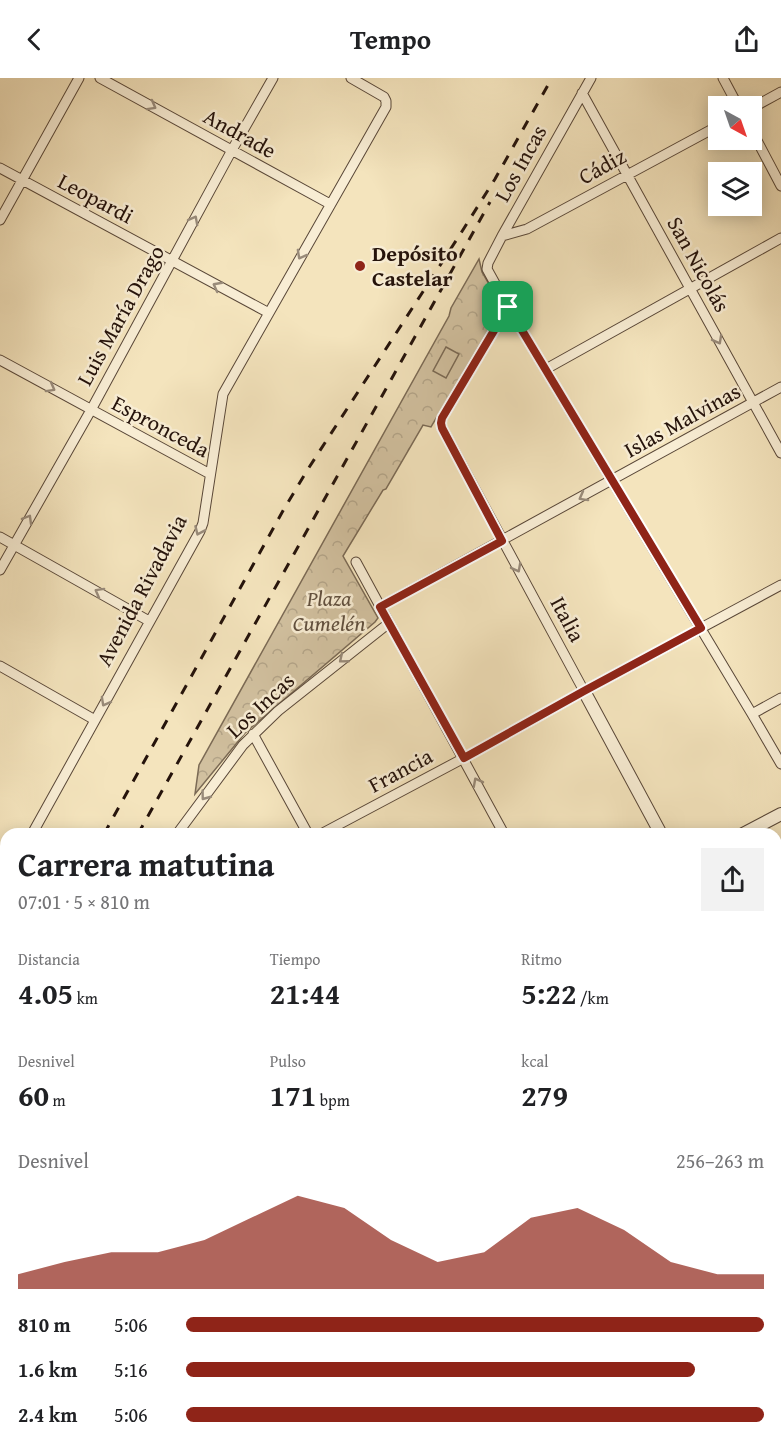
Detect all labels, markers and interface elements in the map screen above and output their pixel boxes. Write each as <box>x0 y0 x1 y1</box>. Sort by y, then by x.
text: Tempo <box>350 19 431 59</box>
icon: back <box>18 23 51 56</box>
icon: share <box>730 23 763 56</box>
north arrow <box>708 96 762 150</box>
map controls <box>708 96 762 216</box>
one-way arrow <box>145 99 156 110</box>
street label: Andrade <box>198 100 282 166</box>
street label: Los Incas <box>486 119 554 207</box>
street label: Cádiz <box>572 140 632 192</box>
button: layers <box>708 162 762 216</box>
street label: Leopardi <box>53 165 139 231</box>
street label: San Nicolás <box>660 210 738 318</box>
one-way arrow <box>187 215 198 226</box>
place label: Depósito Castelar <box>372 237 458 294</box>
street label: Luis María Drago <box>68 239 172 391</box>
one-way arrow <box>297 249 308 259</box>
marker: Depósito Castelar <box>353 259 367 273</box>
pin <box>482 281 533 332</box>
one-way arrow <box>213 282 224 293</box>
icon: arrive <box>491 290 524 323</box>
one-way arrow <box>711 334 722 344</box>
street label: Islas Malvinas <box>618 375 746 465</box>
one-way arrow <box>45 381 55 392</box>
street label: Espronceda <box>107 387 216 465</box>
one-way arrow <box>579 490 589 501</box>
street label: Avenida Rivadavia <box>88 508 195 672</box>
one-way arrow <box>21 515 33 525</box>
one-way arrow <box>194 524 206 535</box>
one-way arrow <box>510 561 521 572</box>
park label: Plaza Cumelén <box>293 582 365 639</box>
one-way arrow <box>94 588 105 599</box>
street label: Italia <box>543 590 594 648</box>
one-way arrow <box>339 652 350 663</box>
street label: Los Incas <box>219 665 301 745</box>
one-way arrow <box>101 696 112 706</box>
street label: Francia <box>362 739 438 800</box>
one-way arrow <box>473 778 484 789</box>
one-way arrow <box>201 789 212 800</box>
text: Carrera matutina <box>18 840 274 888</box>
button: share <box>701 848 764 911</box>
text: 07:01 · 5 × 810 m <box>18 887 150 916</box>
text: Distancia <box>18 947 80 971</box>
text: Tiempo <box>270 947 321 971</box>
text: Ritmo <box>521 947 562 971</box>
text: 4.05 <box>18 971 73 1015</box>
text: 21:44 <box>270 971 340 1015</box>
text: 5:22 <box>521 971 576 1015</box>
text: km <box>73 986 98 1010</box>
text: /km <box>576 986 609 1010</box>
text: Desnivel <box>18 1049 75 1073</box>
text: Pulso <box>270 1049 306 1073</box>
text: kcal <box>521 1049 549 1073</box>
text: 60 <box>18 1073 49 1117</box>
text: 171 <box>270 1073 316 1117</box>
text: 279 <box>521 1073 568 1117</box>
text: m <box>49 1088 66 1112</box>
text: bpm <box>316 1088 350 1112</box>
text: Desnivel <box>18 1146 89 1175</box>
text: 256–263 m <box>676 1146 764 1175</box>
text: 810 m <box>18 1310 71 1339</box>
text: 5:06 <box>114 1310 148 1339</box>
text: 1.6 km <box>18 1355 77 1384</box>
text: 5:16 <box>114 1355 148 1384</box>
text: 2.4 km <box>18 1400 77 1429</box>
text: 5:06 <box>114 1400 148 1429</box>

